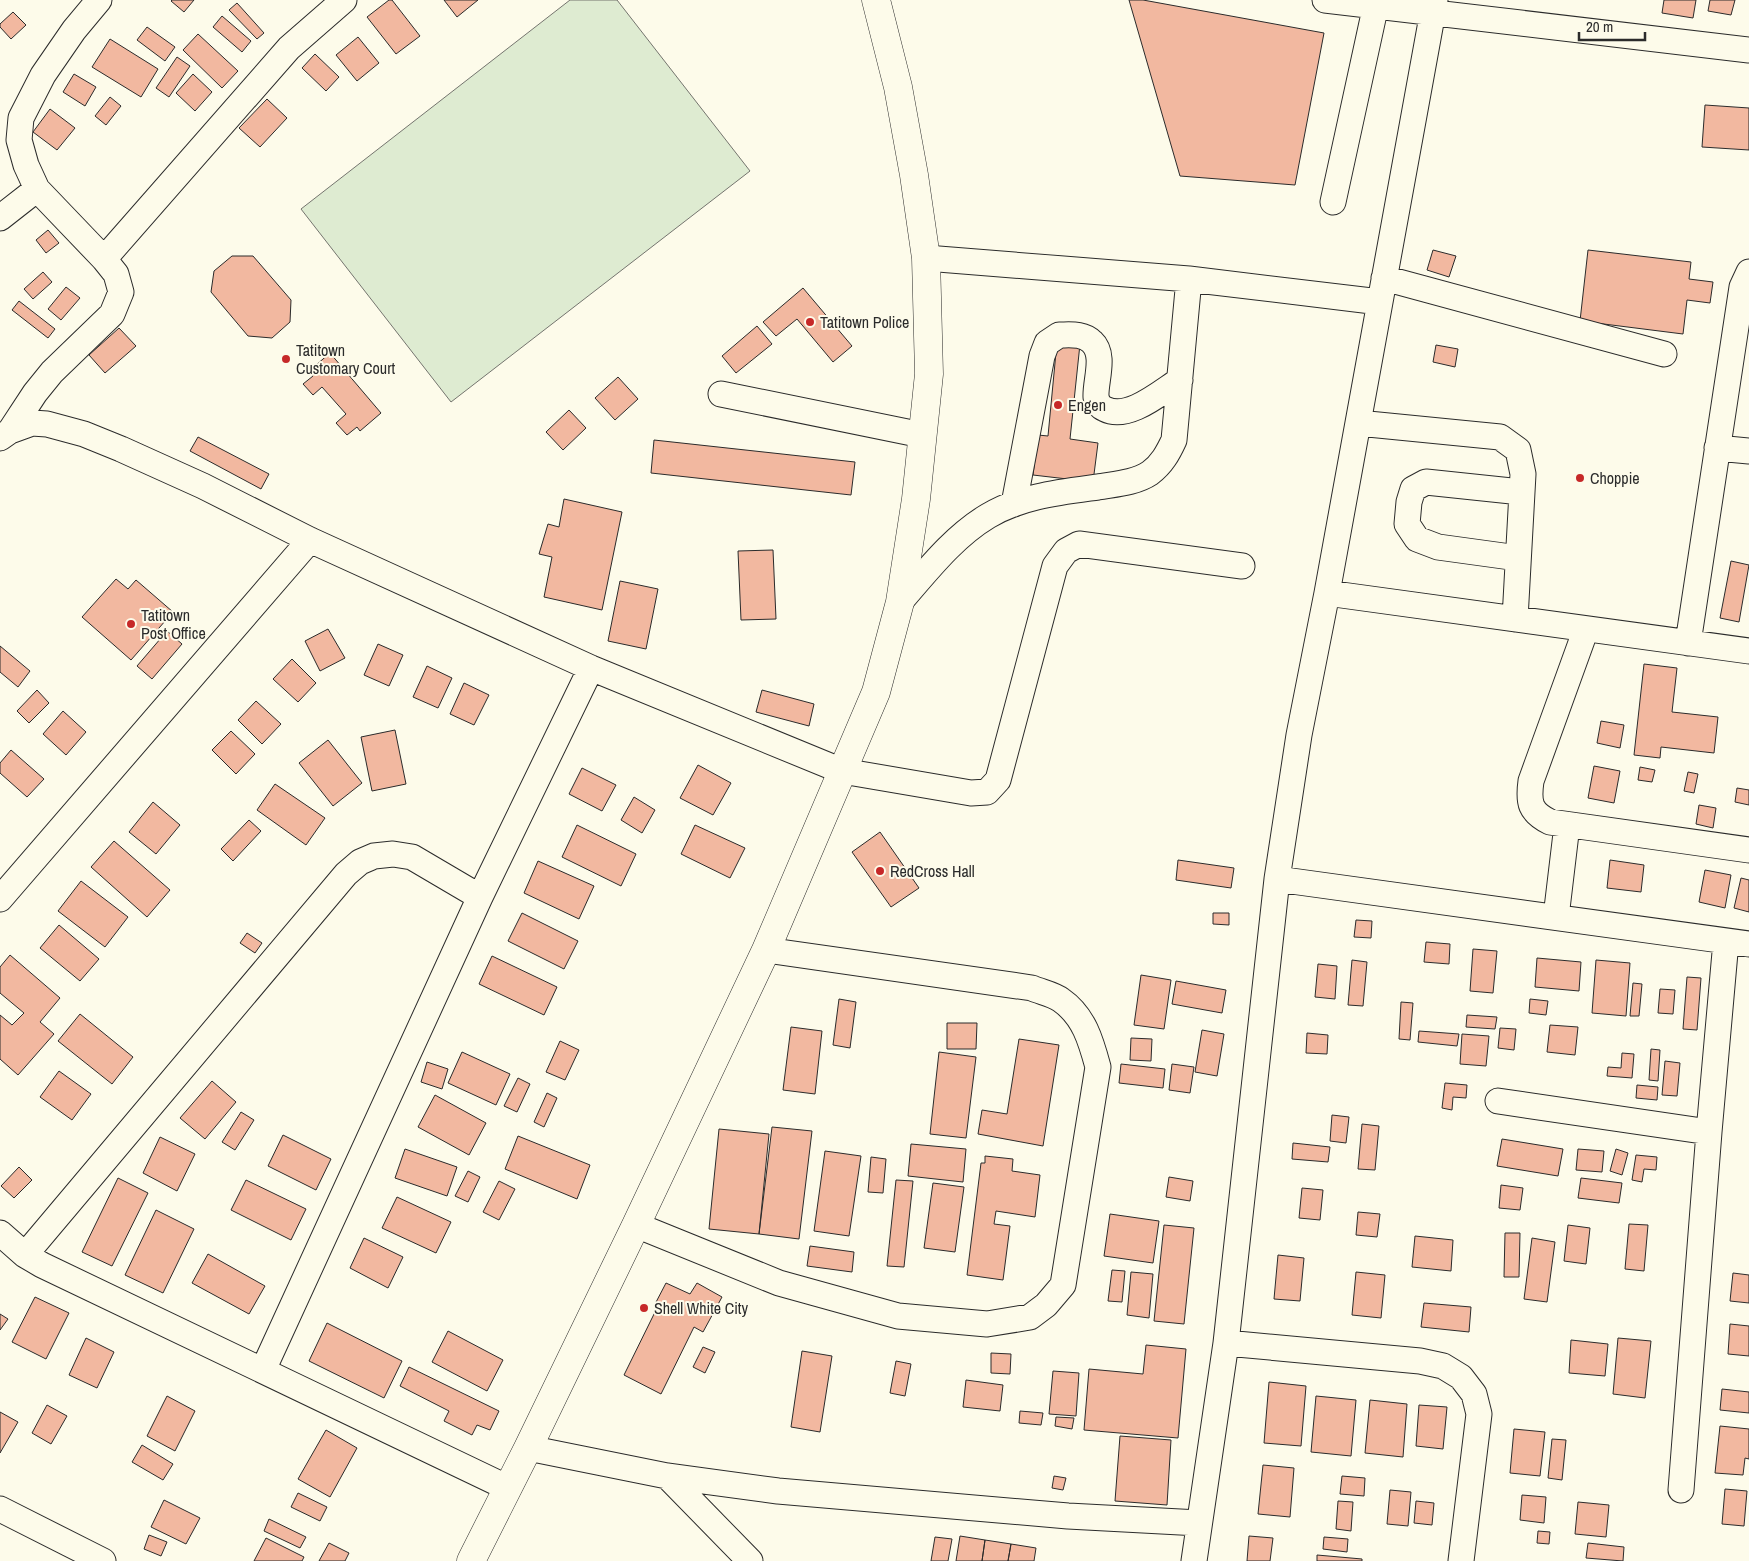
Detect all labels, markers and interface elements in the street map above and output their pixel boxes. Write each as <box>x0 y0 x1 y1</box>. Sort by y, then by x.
scale bar <box>1579 10 1645 42</box>
text: 20 m <box>1586 16 1613 37</box>
place label: Tatitown Police <box>820 311 909 333</box>
marker: Tatitown Police <box>804 316 816 328</box>
place label: Tatitown Customary Court <box>296 339 396 379</box>
marker: Tatitown Customary Court <box>280 353 292 365</box>
place label: Engen <box>1068 394 1106 416</box>
marker: Engen <box>1052 399 1064 411</box>
place label: Choppie <box>1590 467 1640 489</box>
marker: Choppie <box>1574 472 1586 484</box>
place label: Tatitown Post Office <box>141 604 206 644</box>
marker: Tatitown Post Office <box>125 618 137 630</box>
place label: RedCross Hall <box>890 860 975 882</box>
marker: RedCross Hall <box>874 865 886 877</box>
place label: Shell White City <box>654 1297 749 1319</box>
marker: Shell White City <box>638 1302 650 1314</box>

